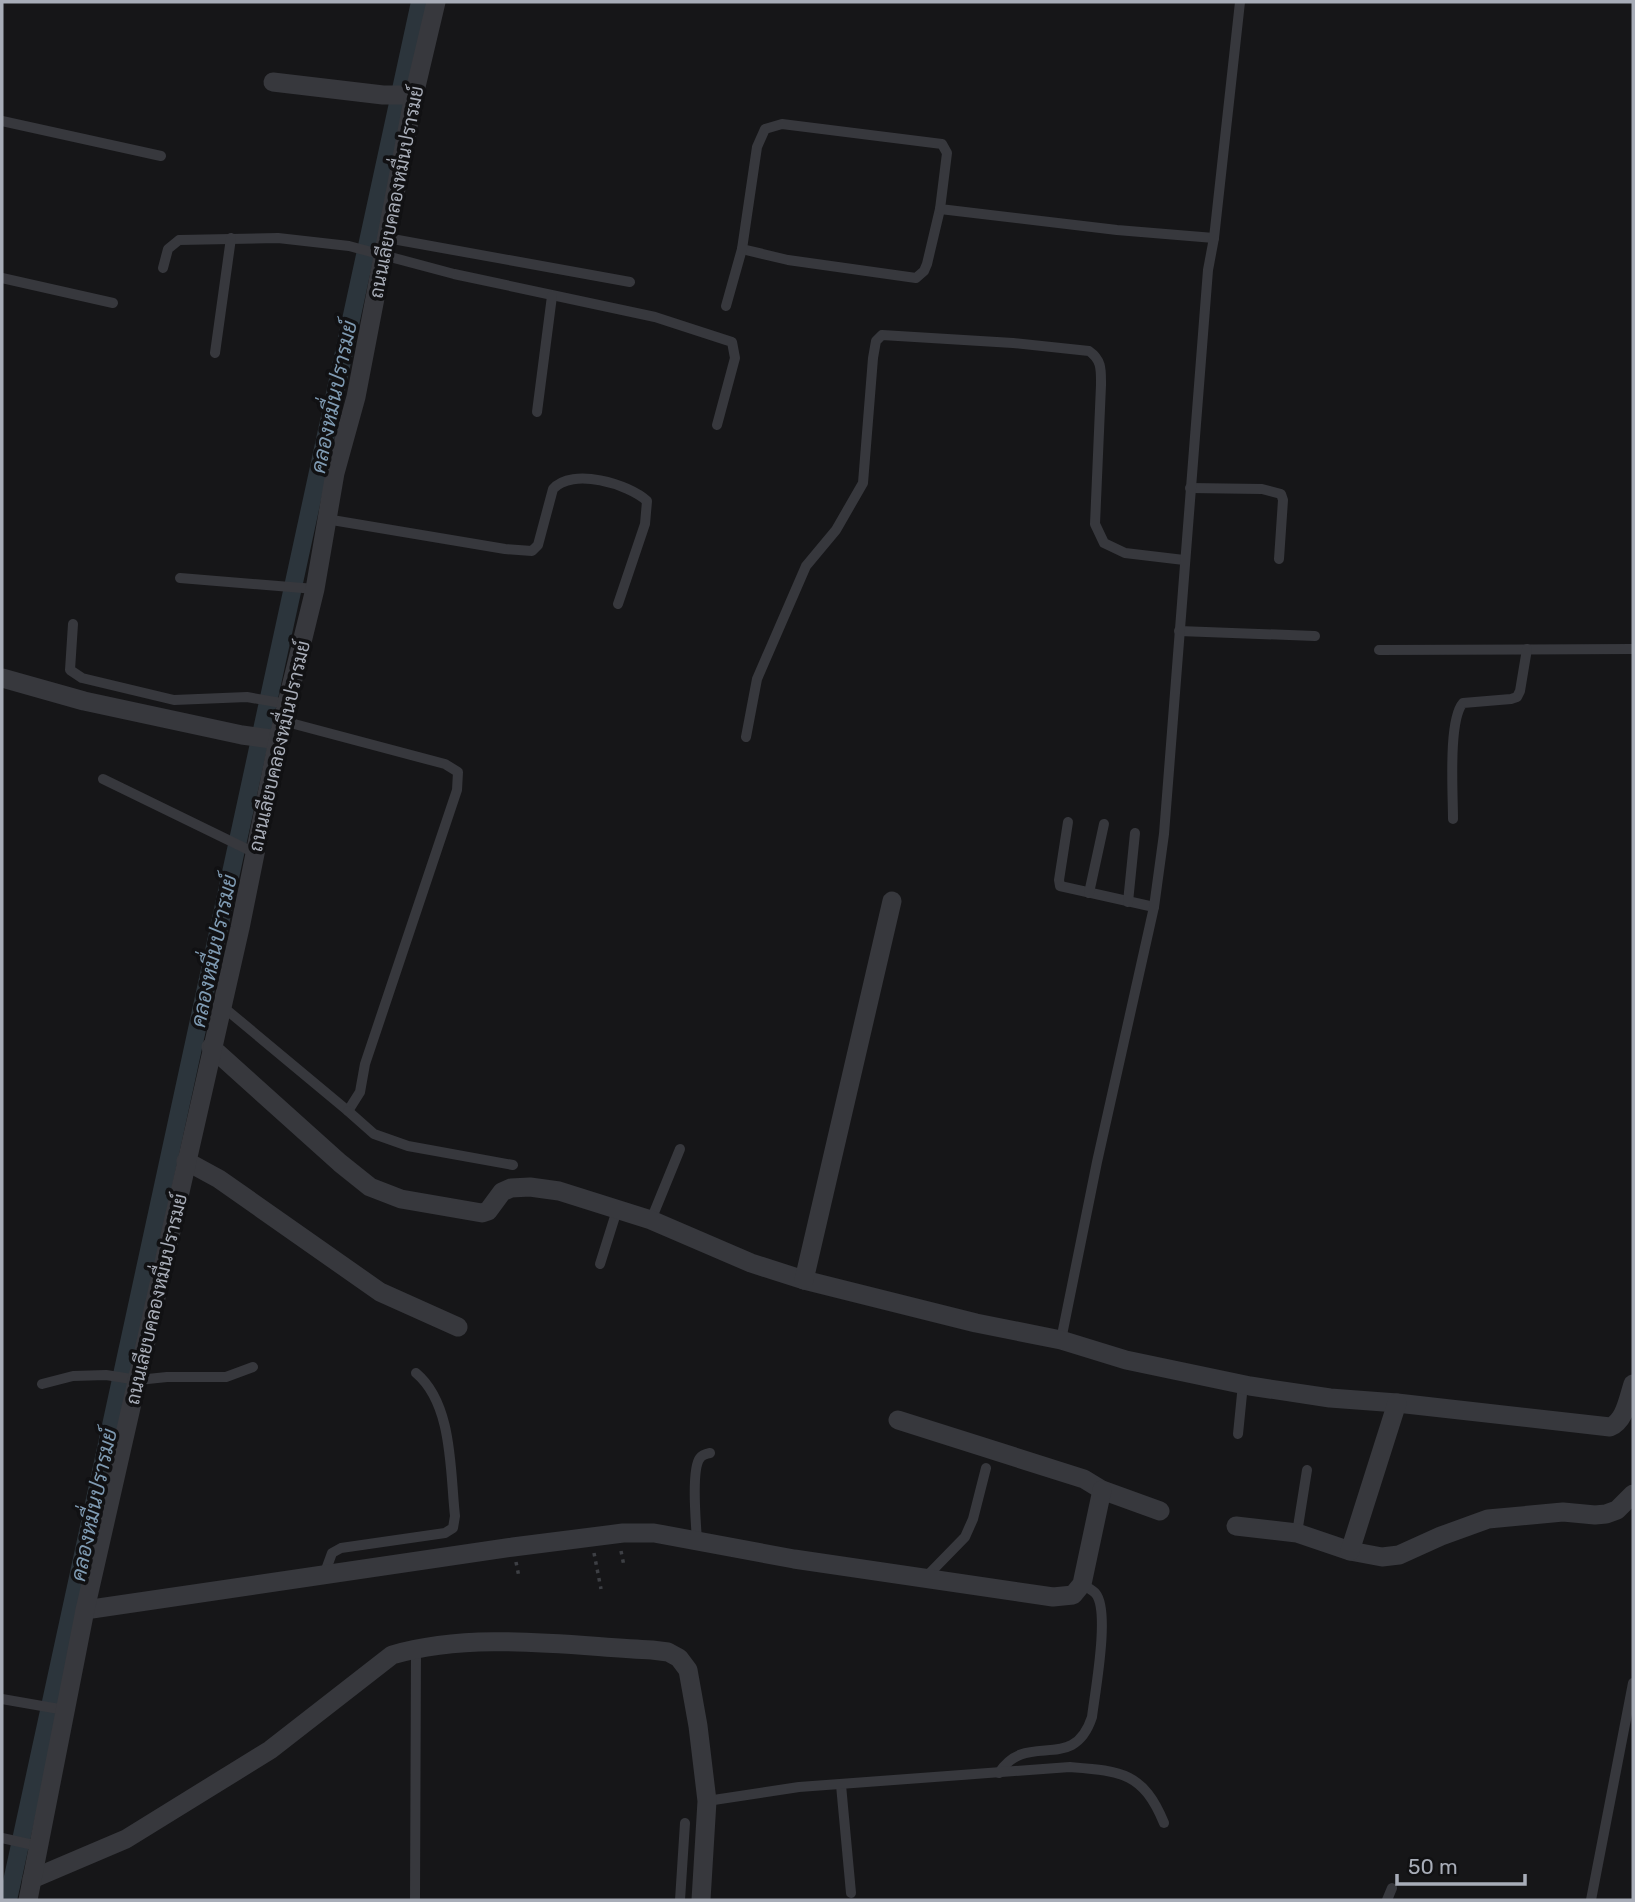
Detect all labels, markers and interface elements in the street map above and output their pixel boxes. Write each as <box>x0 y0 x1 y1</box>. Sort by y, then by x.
street label: ถนนเลียบคลองหมื่นปรารมย์ <box>359 83 428 300</box>
water label: คลองหมื่นปรารมย์ <box>298 314 363 476</box>
street label: ถนนเลียบคลองหมื่นปรารมย์ <box>238 637 315 854</box>
water label: คลองหมื่นปรารมย์ <box>178 868 243 1030</box>
street label: ถนนเลียบคลองหมื่นปรารมย์ <box>115 1190 192 1407</box>
water label: คลองหมื่นปรารมย์ <box>58 1422 123 1584</box>
scale bar <box>1397 1842 1525 1886</box>
text: 50 m <box>1408 1854 1458 1879</box>

